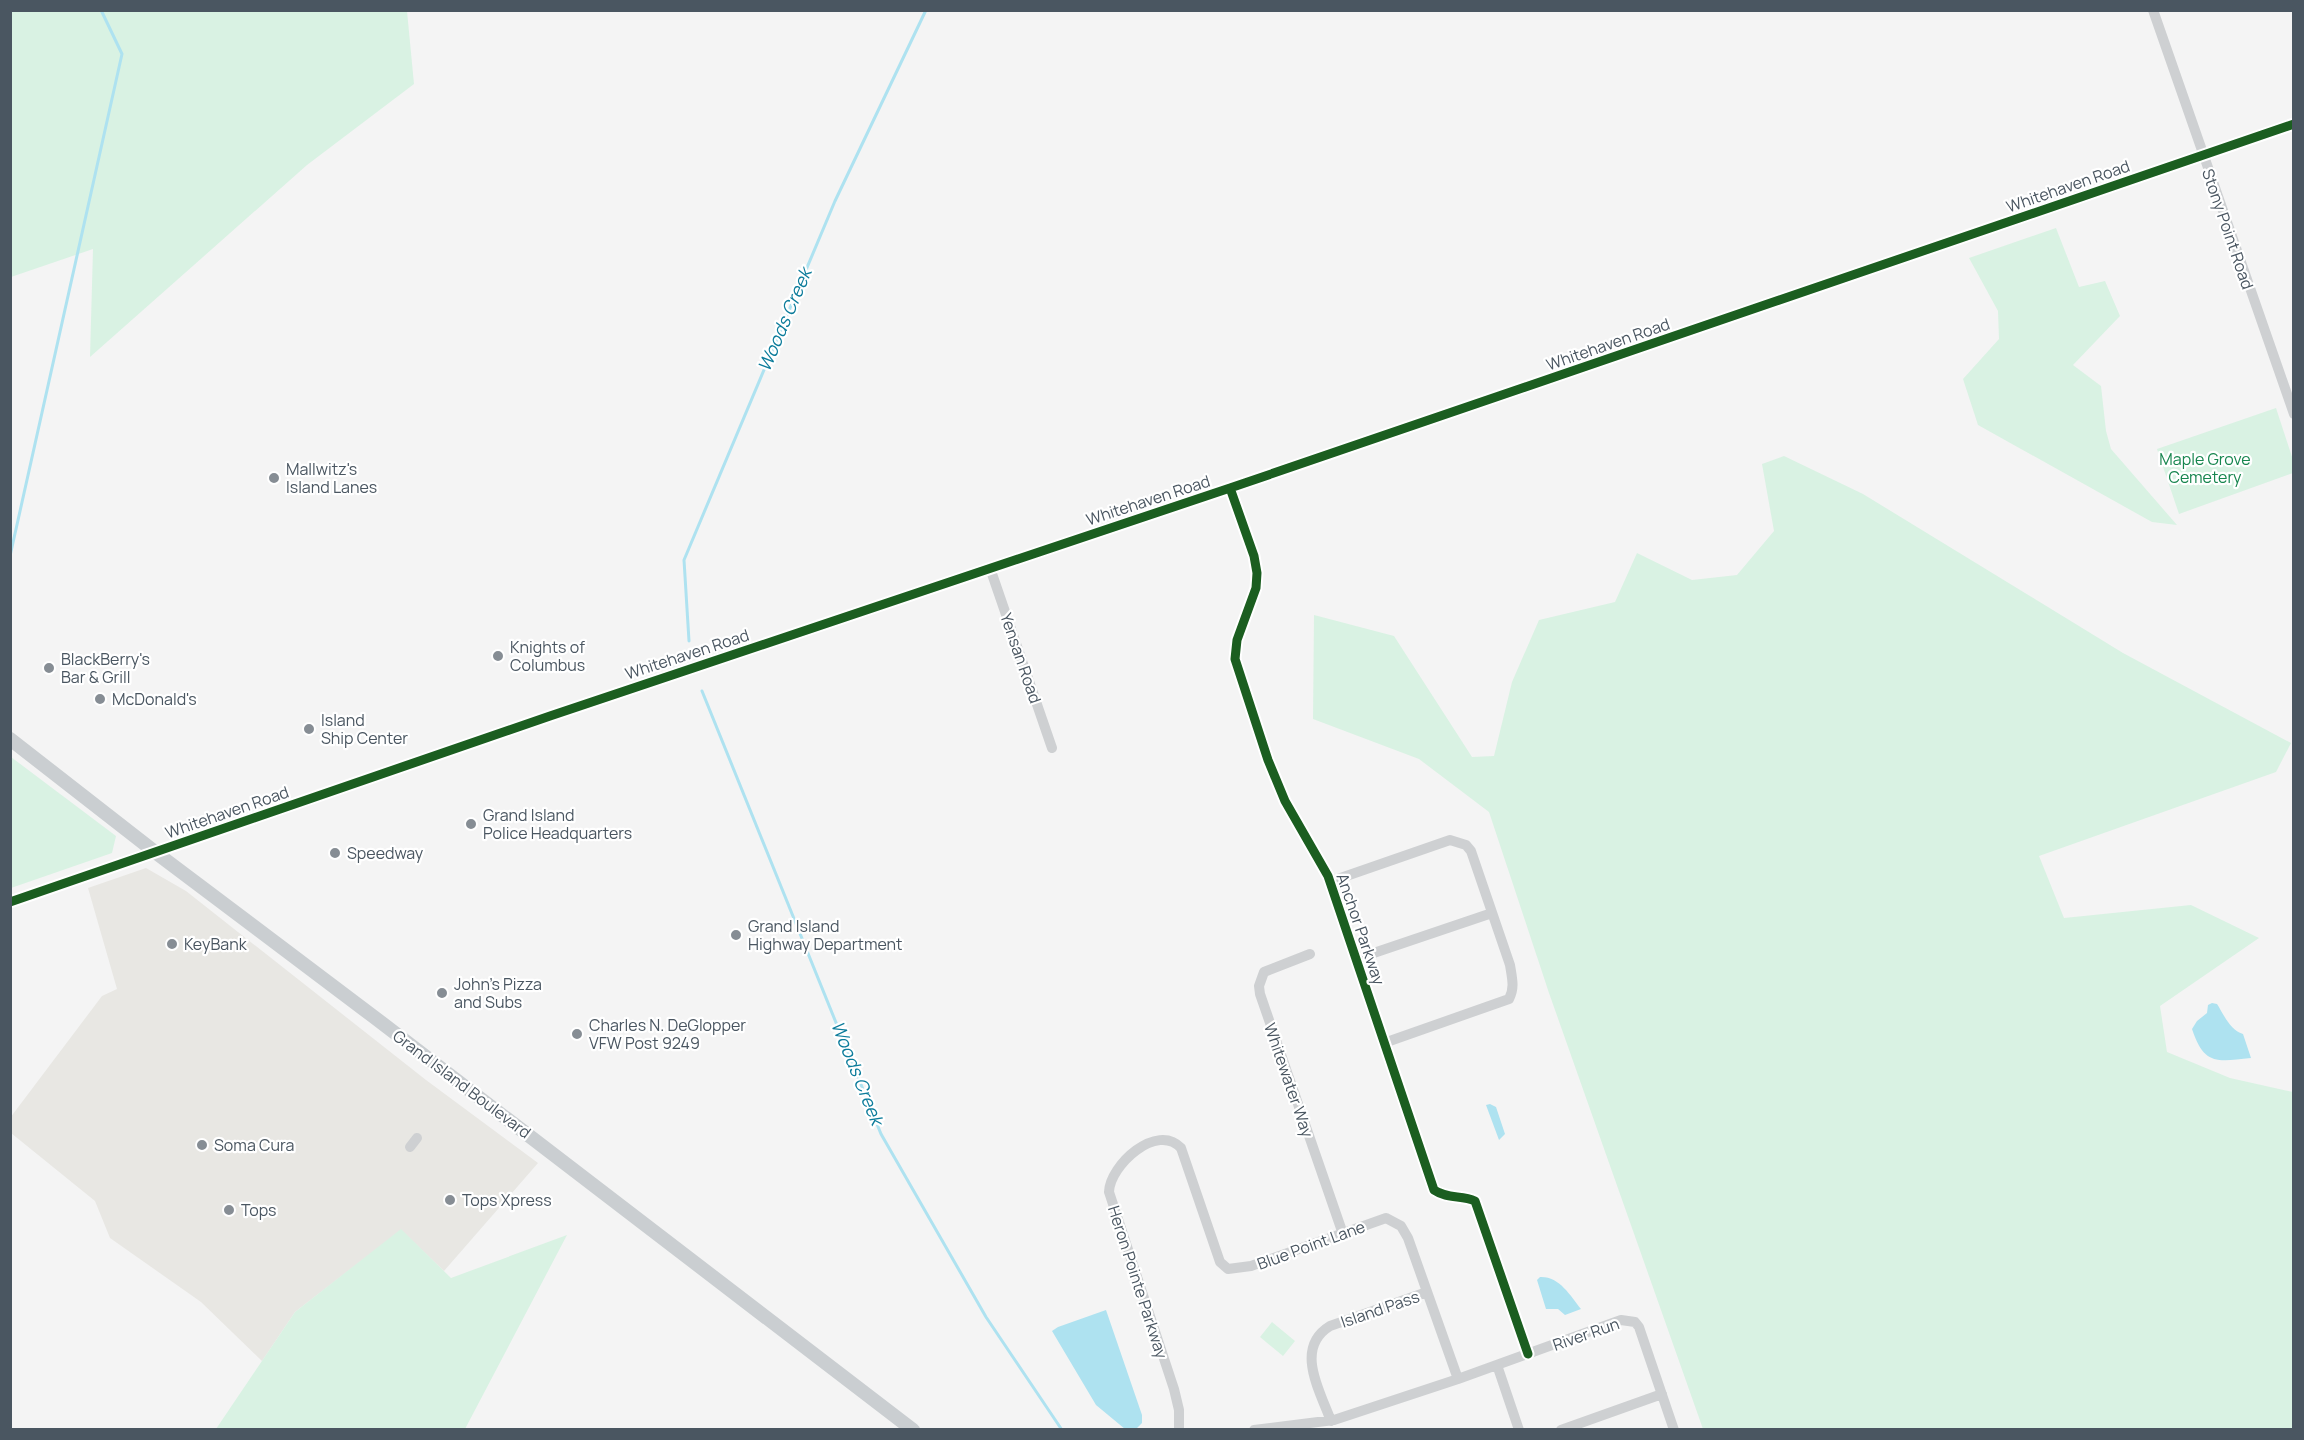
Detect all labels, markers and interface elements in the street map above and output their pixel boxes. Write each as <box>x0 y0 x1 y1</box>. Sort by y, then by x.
street label: Whitehaven Road <box>2003 155 2133 217</box>
street label: Stony Point Road <box>2197 166 2259 292</box>
water label: Woods Creek <box>752 262 818 375</box>
street label: Whitehaven Road <box>1543 313 1673 375</box>
park label: Maple Grove Cemetery <box>2159 448 2251 488</box>
place label: Mallwitz's Island Lanes <box>286 458 377 498</box>
street label: Whitehaven Road <box>1083 470 1213 530</box>
marker: Mallwitz's Island Lanes <box>267 471 281 485</box>
street label: Yensan Road <box>995 610 1047 706</box>
street label: Whitehaven Road <box>622 624 752 684</box>
place label: Knights of Columbus <box>510 636 585 676</box>
place label: BlackBerry's Bar & Grill <box>61 648 150 688</box>
marker: Knights of Columbus <box>491 649 505 663</box>
marker: BlackBerry's Bar & Grill <box>42 661 56 675</box>
place label: McDonald's <box>112 688 197 710</box>
marker: McDonald's <box>93 692 107 706</box>
place label: Island Ship Center <box>321 709 408 749</box>
marker: Island Ship Center <box>302 722 316 736</box>
street label: Whitehaven Road <box>162 781 292 843</box>
place label: Grand Island Police Headquarters <box>483 804 632 844</box>
marker: Grand Island Police Headquarters <box>464 817 478 831</box>
place label: Speedway <box>347 842 424 864</box>
marker: Speedway <box>328 846 342 860</box>
street label: Anchor Parkway <box>1332 870 1391 988</box>
place label: Grand Island Highway Department <box>748 915 902 955</box>
marker: Grand Island Highway Department <box>729 928 743 942</box>
place label: KeyBank <box>184 933 248 955</box>
marker: KeyBank <box>165 937 179 951</box>
place label: John's Pizza and Subs <box>454 973 542 1013</box>
marker: John's Pizza and Subs <box>435 986 449 1000</box>
place label: Charles N. DeGlopper VFW Post 9249 <box>589 1014 746 1054</box>
water label: Woods Creek <box>826 1017 891 1131</box>
street label: Whitewater Way <box>1259 1020 1319 1141</box>
street label: Grand Island Boulevard <box>388 1025 536 1143</box>
marker: Charles N. DeGlopper VFW Post 9249 <box>570 1027 584 1041</box>
place label: Soma Cura <box>214 1134 294 1156</box>
marker: Soma Cura <box>195 1138 209 1152</box>
place label: Tops Xpress <box>462 1189 552 1211</box>
marker: Tops Xpress <box>443 1193 457 1207</box>
place label: Tops <box>241 1199 277 1221</box>
marker: Tops <box>222 1203 236 1217</box>
street label: Heron Pointe Parkway <box>1103 1203 1173 1362</box>
street label: Blue Point Lane <box>1254 1215 1368 1275</box>
street label: Island Pass <box>1338 1285 1422 1333</box>
street label: River Run <box>1550 1312 1622 1356</box>

